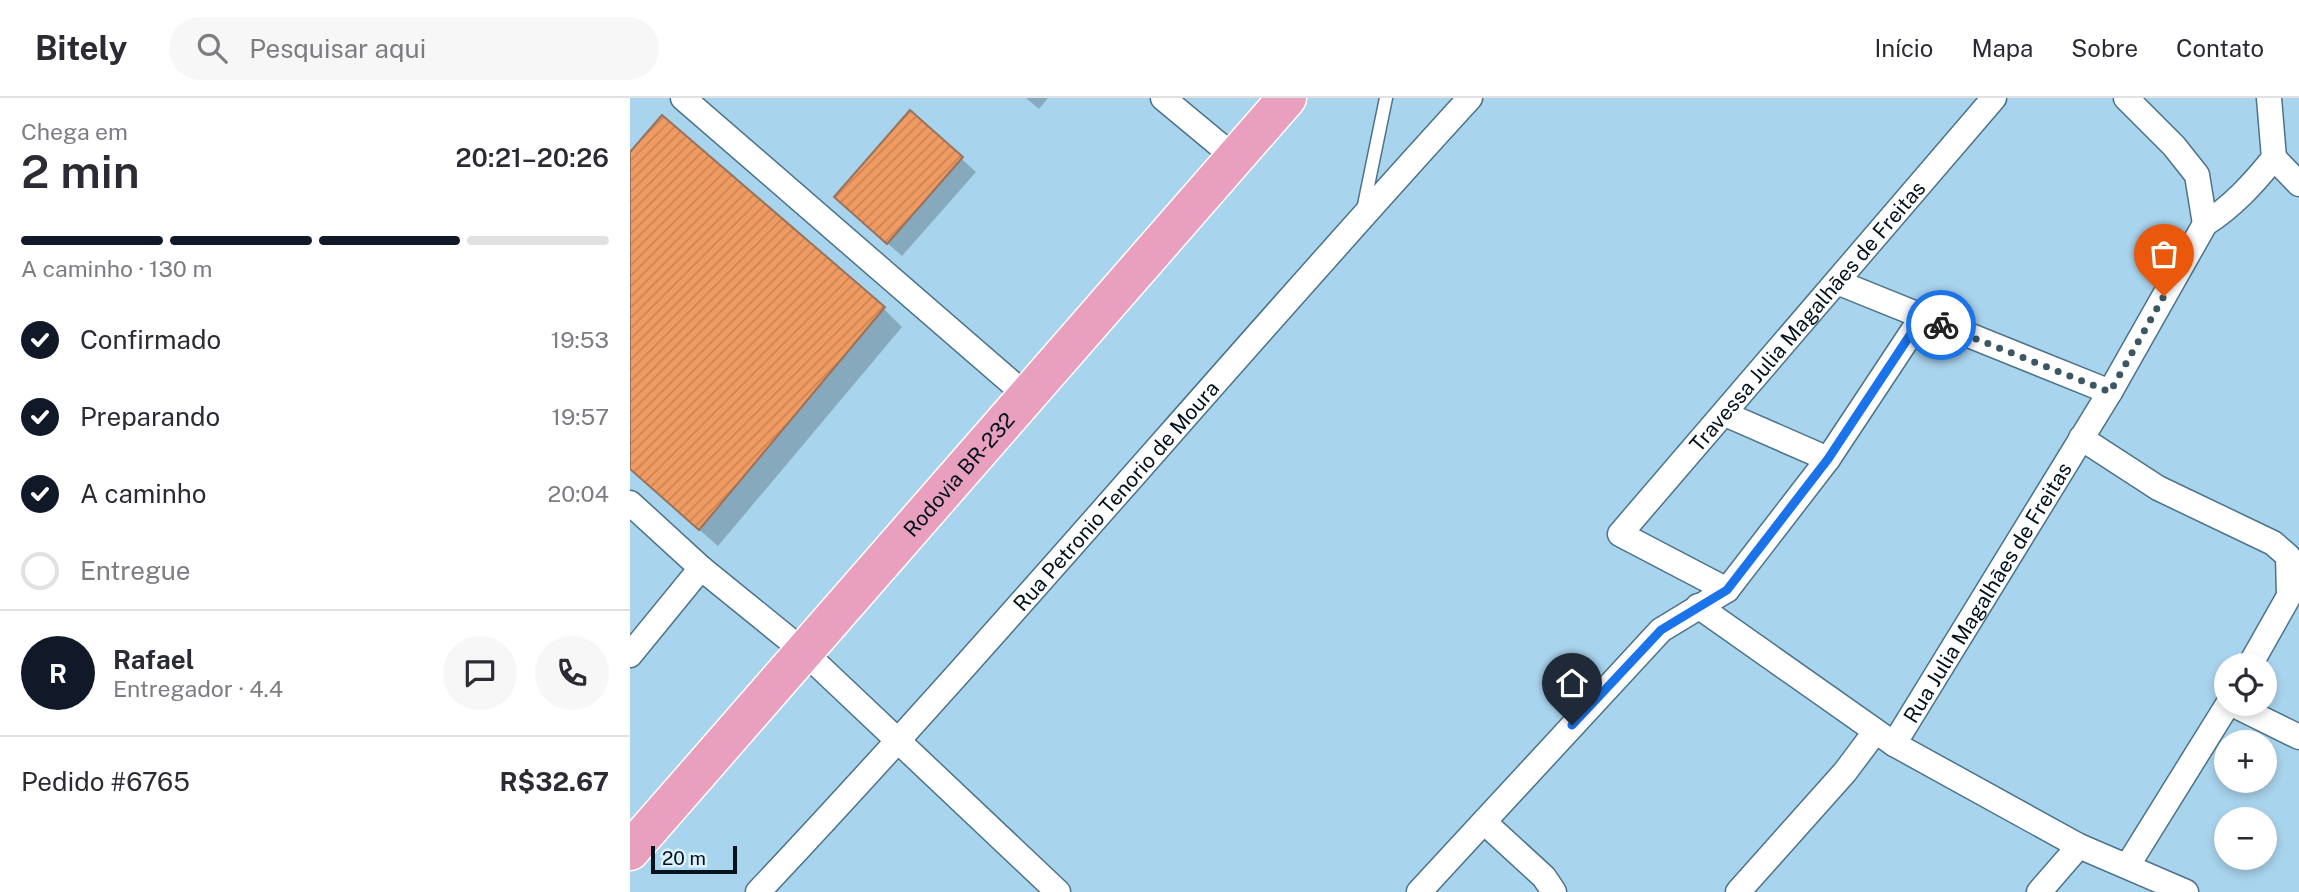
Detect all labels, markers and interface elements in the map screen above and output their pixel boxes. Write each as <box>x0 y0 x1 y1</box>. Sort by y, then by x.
search box <box>169 17 659 80</box>
text: Bitely <box>35 29 127 67</box>
icon: search <box>193 29 231 67</box>
text: Pesquisar aqui <box>249 33 426 64</box>
text: Início <box>1875 34 1933 62</box>
text: Mapa <box>1971 34 2033 62</box>
text: Sobre <box>2071 34 2138 62</box>
text: Contato <box>2176 34 2264 62</box>
text: Chega em <box>21 118 128 145</box>
text: 20:21–20:26 <box>455 142 609 173</box>
text: 2 min <box>21 144 140 198</box>
street label: Travessa Julia Magalhães de Freitas <box>1684 175 1930 457</box>
pin <box>2134 224 2194 296</box>
icon: bag <box>2145 235 2183 273</box>
text: A caminho · 130 m <box>21 255 212 282</box>
courier <box>1906 290 1976 360</box>
icon: bike <box>1922 306 1960 344</box>
icon: check <box>21 321 59 359</box>
text: Confirmado <box>80 324 221 355</box>
text: 19:53 <box>551 326 609 353</box>
street label: Rua Petronio Tenorio de Moura <box>1008 375 1224 616</box>
icon: check <box>21 398 59 436</box>
text: Preparando <box>80 401 220 432</box>
text: 19:57 <box>552 403 609 430</box>
street label: Rodovia BR-232 <box>898 407 1020 541</box>
street label: Rua Julia Magalhães de Freitas <box>1898 458 2076 727</box>
icon: check <box>21 475 59 513</box>
text: A caminho <box>80 478 207 509</box>
text: 20:04 <box>548 480 609 507</box>
text: Entregue <box>80 555 191 586</box>
button: chat <box>443 636 517 710</box>
button: phone <box>535 636 609 710</box>
text: Rafael <box>113 644 194 675</box>
pin <box>1542 653 1602 725</box>
map controls <box>2214 653 2277 870</box>
button: locate <box>2214 653 2277 716</box>
text: R <box>49 658 67 689</box>
icon: home <box>1553 664 1591 702</box>
text: Entregador · 4.4 <box>113 675 283 702</box>
button: + <box>2214 730 2277 793</box>
text: Pedido #6765 <box>21 766 190 797</box>
text: R$32.67 <box>499 766 609 797</box>
button: − <box>2214 807 2277 870</box>
scale bar <box>651 843 737 875</box>
text: 20 m <box>662 847 706 869</box>

